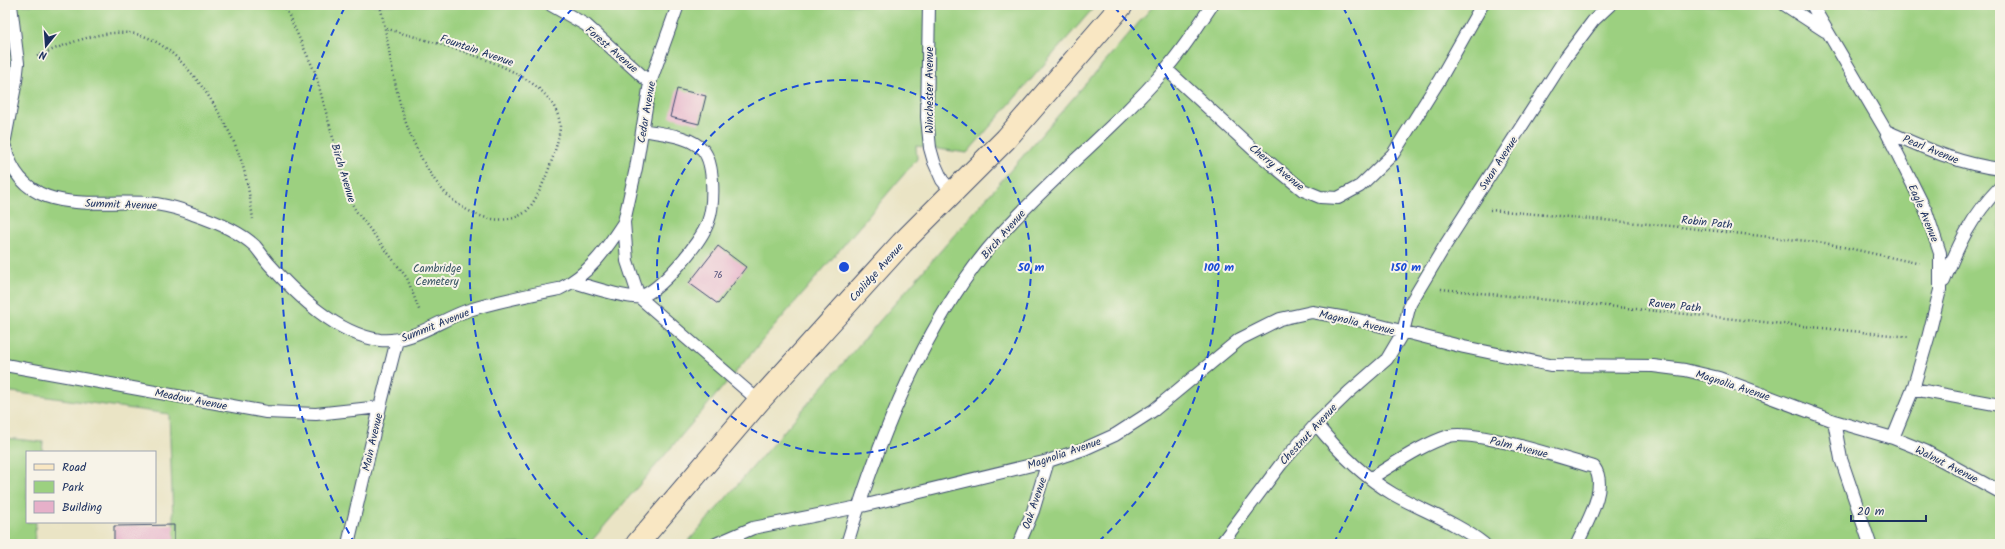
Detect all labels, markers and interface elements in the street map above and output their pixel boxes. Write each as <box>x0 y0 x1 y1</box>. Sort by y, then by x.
street label: Forest Avenue <box>581 22 642 78</box>
north arrow <box>26 26 66 66</box>
street label: Fountain Avenue <box>438 30 516 72</box>
text: N <box>37 45 49 64</box>
street label: Winchester Avenue <box>921 46 939 134</box>
street label: Cedar Avenue <box>633 80 661 145</box>
street label: Pearl Avenue <box>1900 130 1961 169</box>
street label: Swan Avenue <box>1475 133 1523 194</box>
street label: Cherry Avenue <box>1245 140 1308 196</box>
street label: Birch Avenue <box>326 142 361 205</box>
street label: Eagle Avenue <box>1903 182 1943 245</box>
street label: Summit Avenue <box>85 195 157 215</box>
street label: Birch Avenue <box>977 206 1031 264</box>
street label: Robin Path <box>1680 211 1733 235</box>
street label: Coolidge Avenue <box>845 239 908 306</box>
text: 50 m <box>1017 258 1045 277</box>
text: 100 m <box>1204 258 1234 277</box>
text: 150 m <box>1391 258 1421 277</box>
park label: Cambridge Cemetery <box>413 260 461 291</box>
centre of rings <box>837 260 851 274</box>
house number: 76 <box>713 268 723 283</box>
street label: Raven Path <box>1648 294 1702 318</box>
street label: Summit Avenue <box>398 304 472 348</box>
street label: Magnolia Avenue <box>1317 306 1396 340</box>
street label: Magnolia Avenue <box>1693 365 1772 406</box>
street label: Meadow Avenue <box>153 384 229 416</box>
street label: Chestnut Avenue <box>1275 400 1342 470</box>
street label: Main Avenue <box>358 411 388 473</box>
street label: Palm Avenue <box>1488 432 1550 464</box>
street label: Magnolia Avenue <box>1025 433 1104 475</box>
street label: Walnut Avenue <box>1912 441 1981 489</box>
legend <box>26 451 156 523</box>
text: Road <box>62 458 87 477</box>
street label: Oak Avenue <box>1018 475 1052 532</box>
text: Park <box>62 478 84 497</box>
scale bar <box>1851 497 1926 523</box>
text: Building <box>62 498 102 517</box>
text: 20 m <box>1857 502 1885 521</box>

